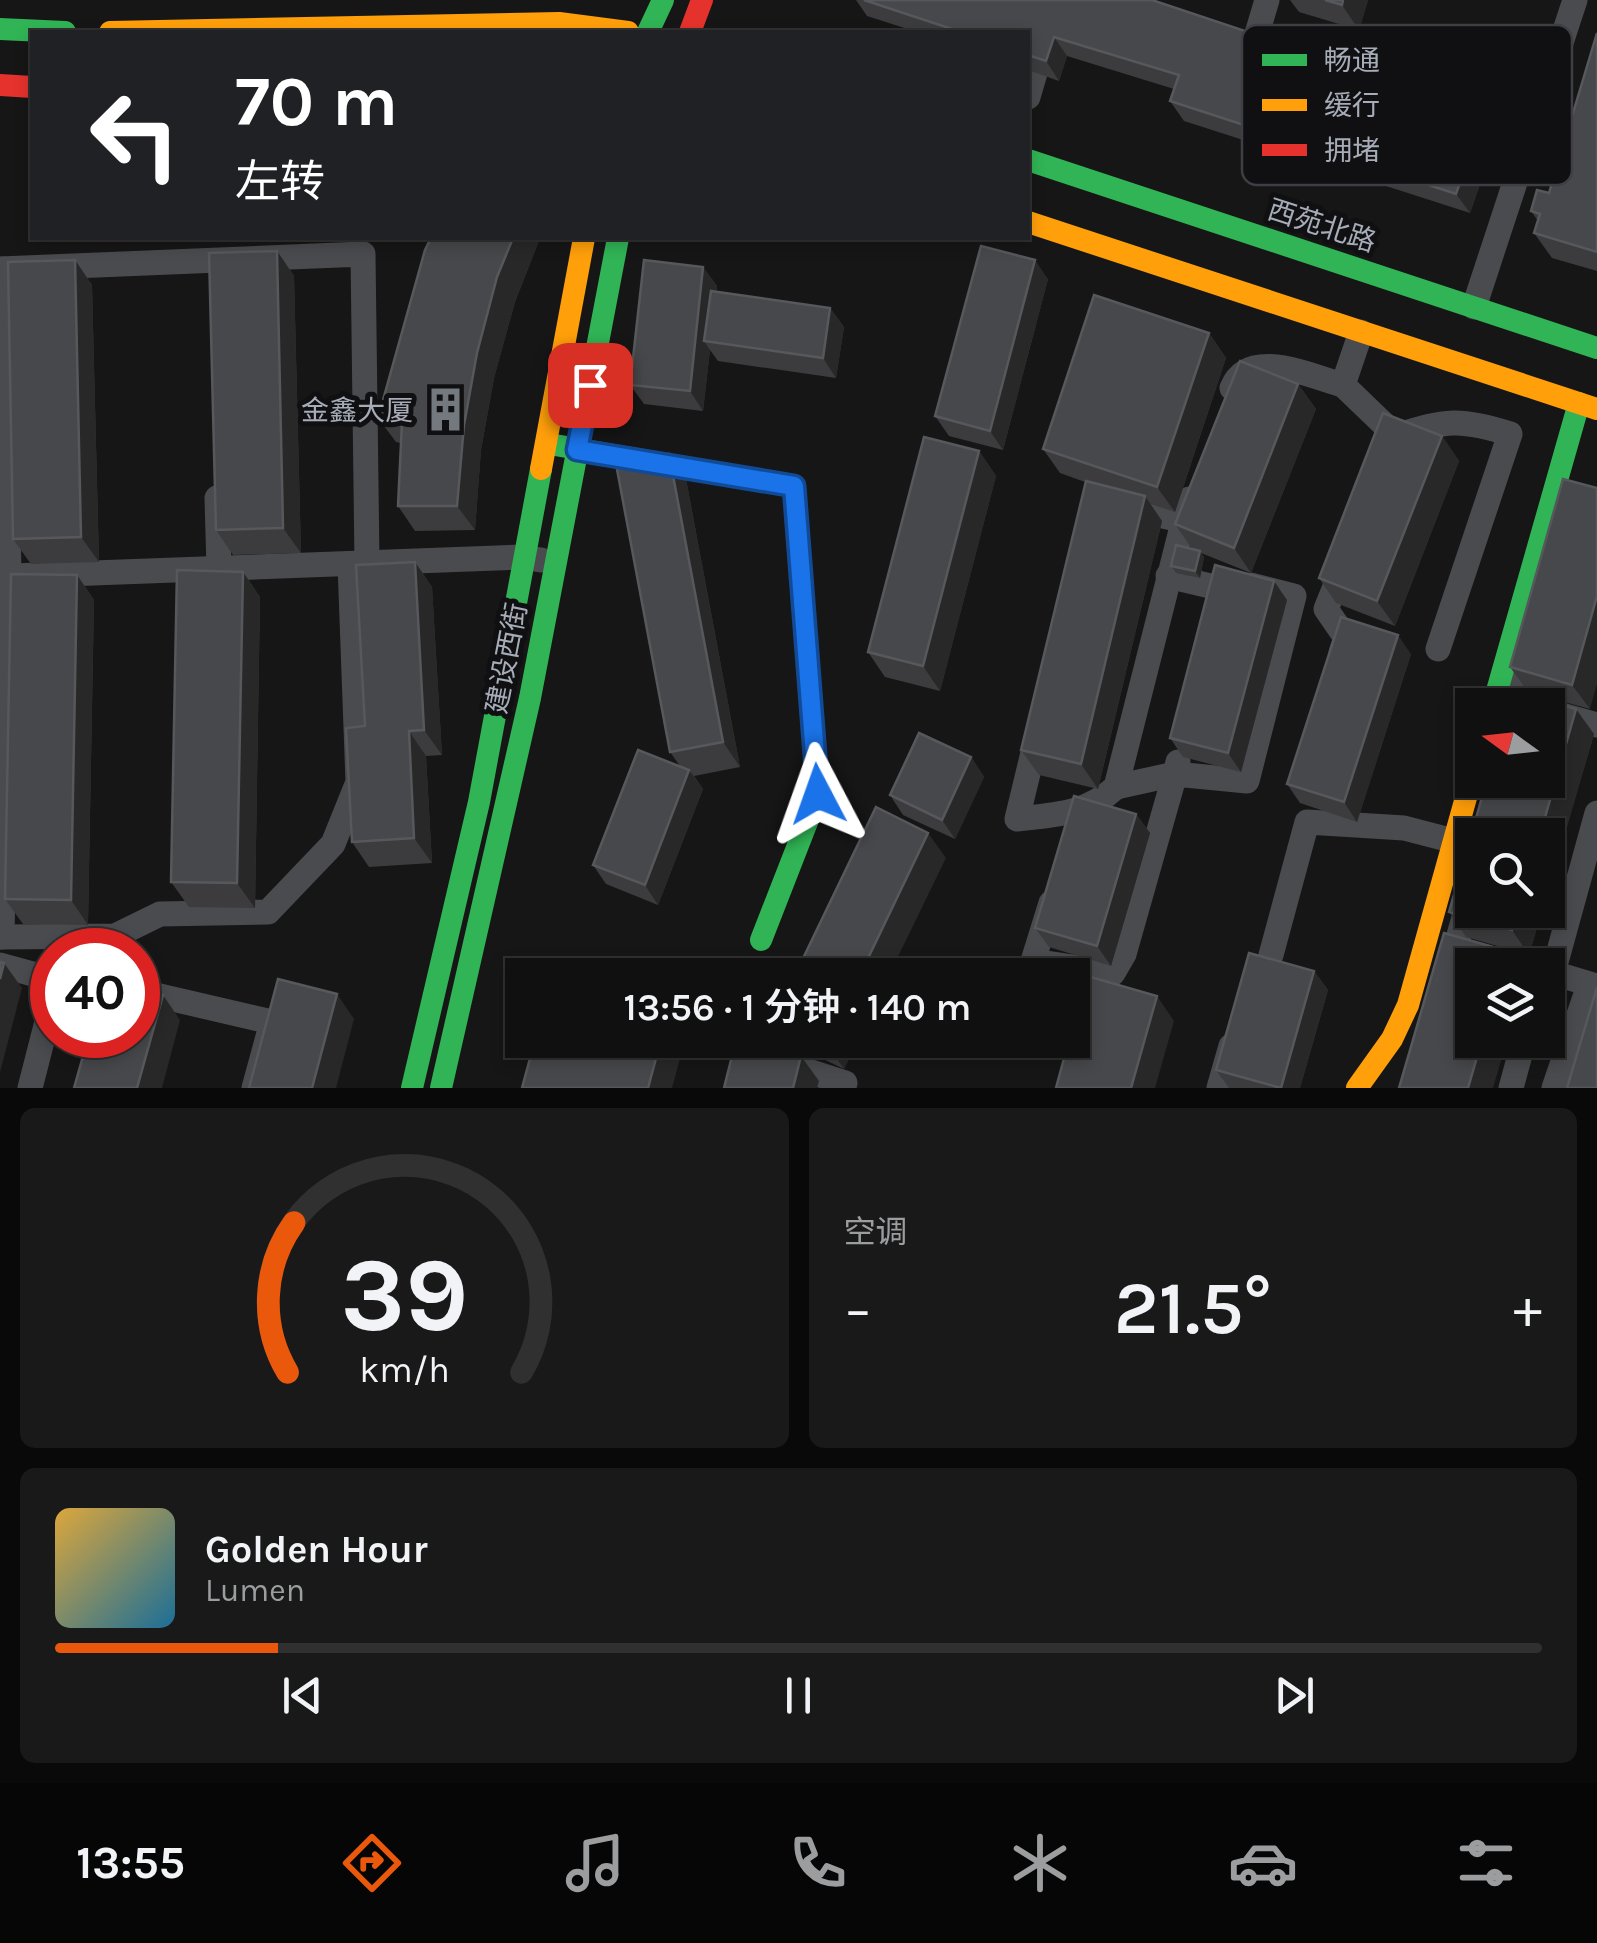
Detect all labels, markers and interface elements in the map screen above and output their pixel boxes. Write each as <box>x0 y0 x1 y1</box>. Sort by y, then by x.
legend <box>1242 25 1572 185</box>
text: 畅通 <box>1324 44 1380 77</box>
text: 70 m <box>235 61 398 143</box>
icon: left <box>70 70 200 200</box>
text: 缓行 <box>1324 89 1380 122</box>
text: 拥堵 <box>1324 134 1380 167</box>
text: 左转 <box>235 156 325 208</box>
street label: 西苑北路 <box>1263 192 1380 258</box>
pin <box>548 343 633 428</box>
icon: arrive <box>563 358 618 413</box>
building icon: 金鑫大厦 <box>422 386 470 434</box>
place label: 金鑫大厦 <box>301 394 413 427</box>
street label: 建设西街 <box>480 600 533 716</box>
north arrow <box>1455 688 1565 798</box>
map controls <box>1455 688 1565 1058</box>
position arrow <box>766 742 870 846</box>
button: search <box>1455 818 1565 928</box>
speed limit sign: 40 <box>30 928 160 1058</box>
button: layers <box>1455 948 1565 1058</box>
text: 13:56 · 1 分钟 · 140 m <box>624 985 971 1030</box>
text: 空调 <box>844 1214 908 1251</box>
text: 39 <box>340 1235 468 1356</box>
text: 21.5° <box>1114 1264 1272 1352</box>
text: − <box>844 1277 872 1341</box>
text: + <box>1513 1277 1542 1341</box>
text: km/h <box>359 1349 450 1391</box>
text: Golden Hour <box>205 1527 428 1572</box>
text: Lumen <box>205 1572 305 1609</box>
icon: previous <box>275 1668 330 1723</box>
icon: pause <box>771 1668 826 1723</box>
icon: next <box>1267 1668 1322 1723</box>
icon: directions <box>337 1828 407 1898</box>
icon: music <box>560 1828 630 1898</box>
icon: phone <box>783 1828 853 1898</box>
icon: climate <box>1005 1828 1075 1898</box>
icon: car <box>1228 1828 1298 1898</box>
icon: filters <box>1451 1828 1521 1898</box>
text: 13:55 <box>76 1837 185 1889</box>

